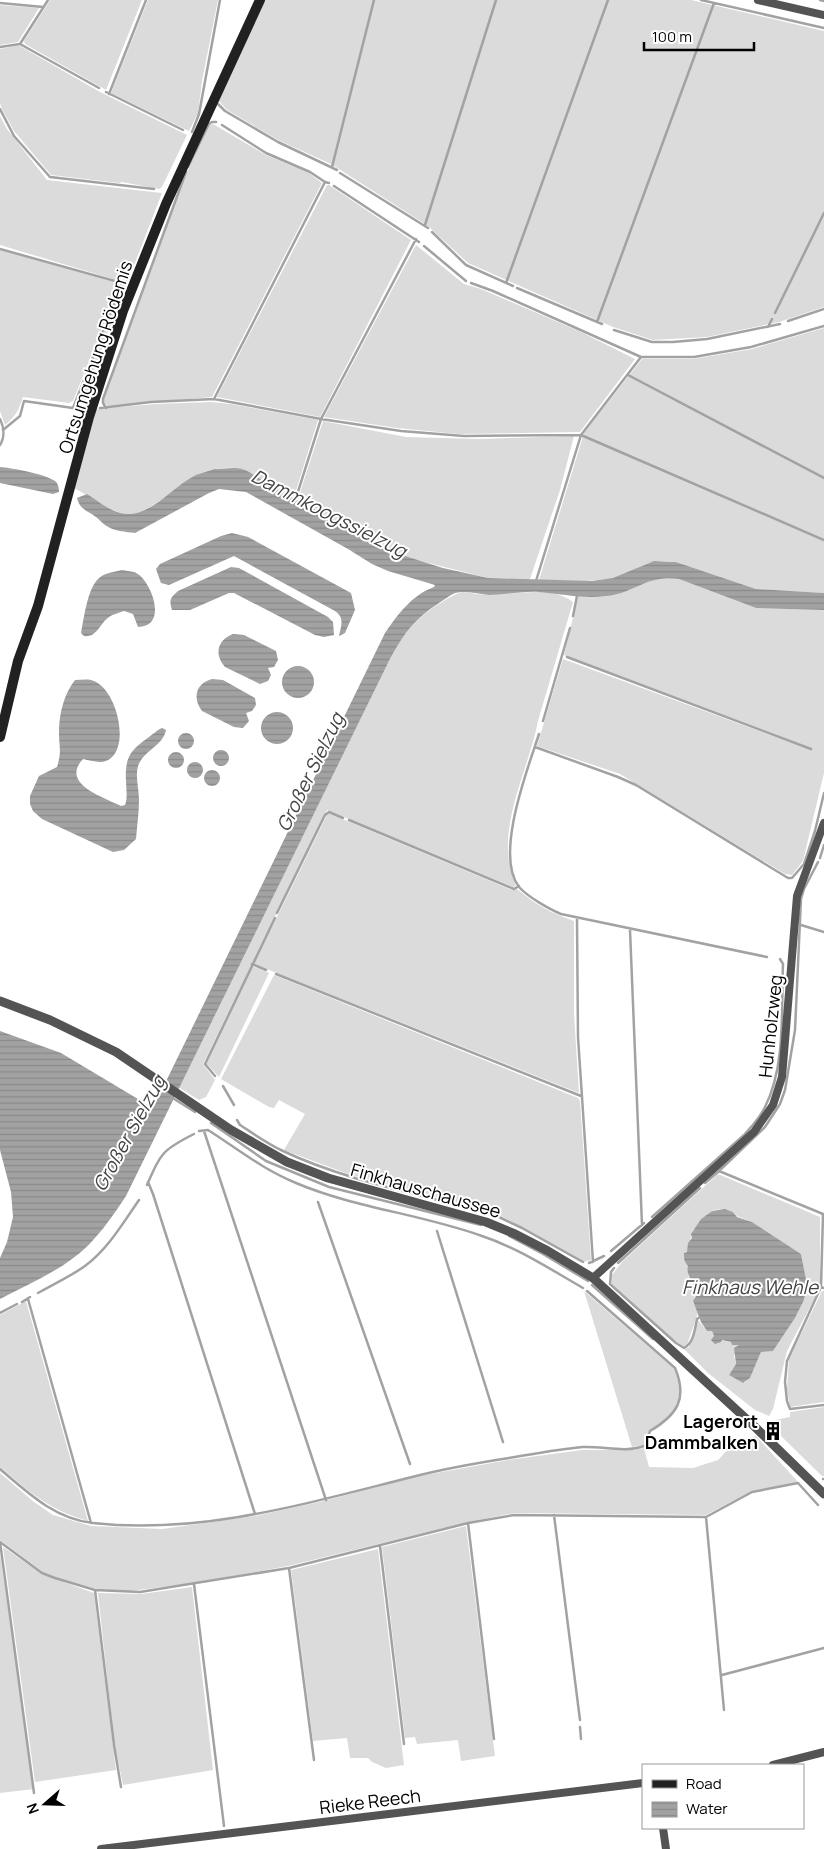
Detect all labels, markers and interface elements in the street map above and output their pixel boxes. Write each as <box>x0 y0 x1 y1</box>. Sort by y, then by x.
scale bar <box>644 20 754 52</box>
text: 100 m <box>652 26 692 47</box>
street label: Ortsumgehung Rödemis <box>52 257 138 457</box>
water label: Dammkoogssielzug <box>247 463 413 564</box>
water label: Großer Sielzug <box>270 707 351 836</box>
street label: Hunholzweg <box>753 973 787 1079</box>
water label: Großer Sielzug <box>86 1069 172 1196</box>
street label: Finkhauschaussee <box>348 1157 504 1223</box>
water label: Finkhaus Wehle <box>682 1274 820 1300</box>
place label: Lagerort Dammbalken <box>645 1409 758 1454</box>
building icon: Lagerort Dammbalken <box>762 1420 784 1442</box>
legend <box>642 1764 804 1829</box>
text: Road <box>686 1773 722 1794</box>
north arrow <box>20 1779 70 1829</box>
street label: Rieke Reech <box>318 1783 422 1819</box>
text: Water <box>686 1798 728 1819</box>
text: N <box>22 1801 43 1817</box>

